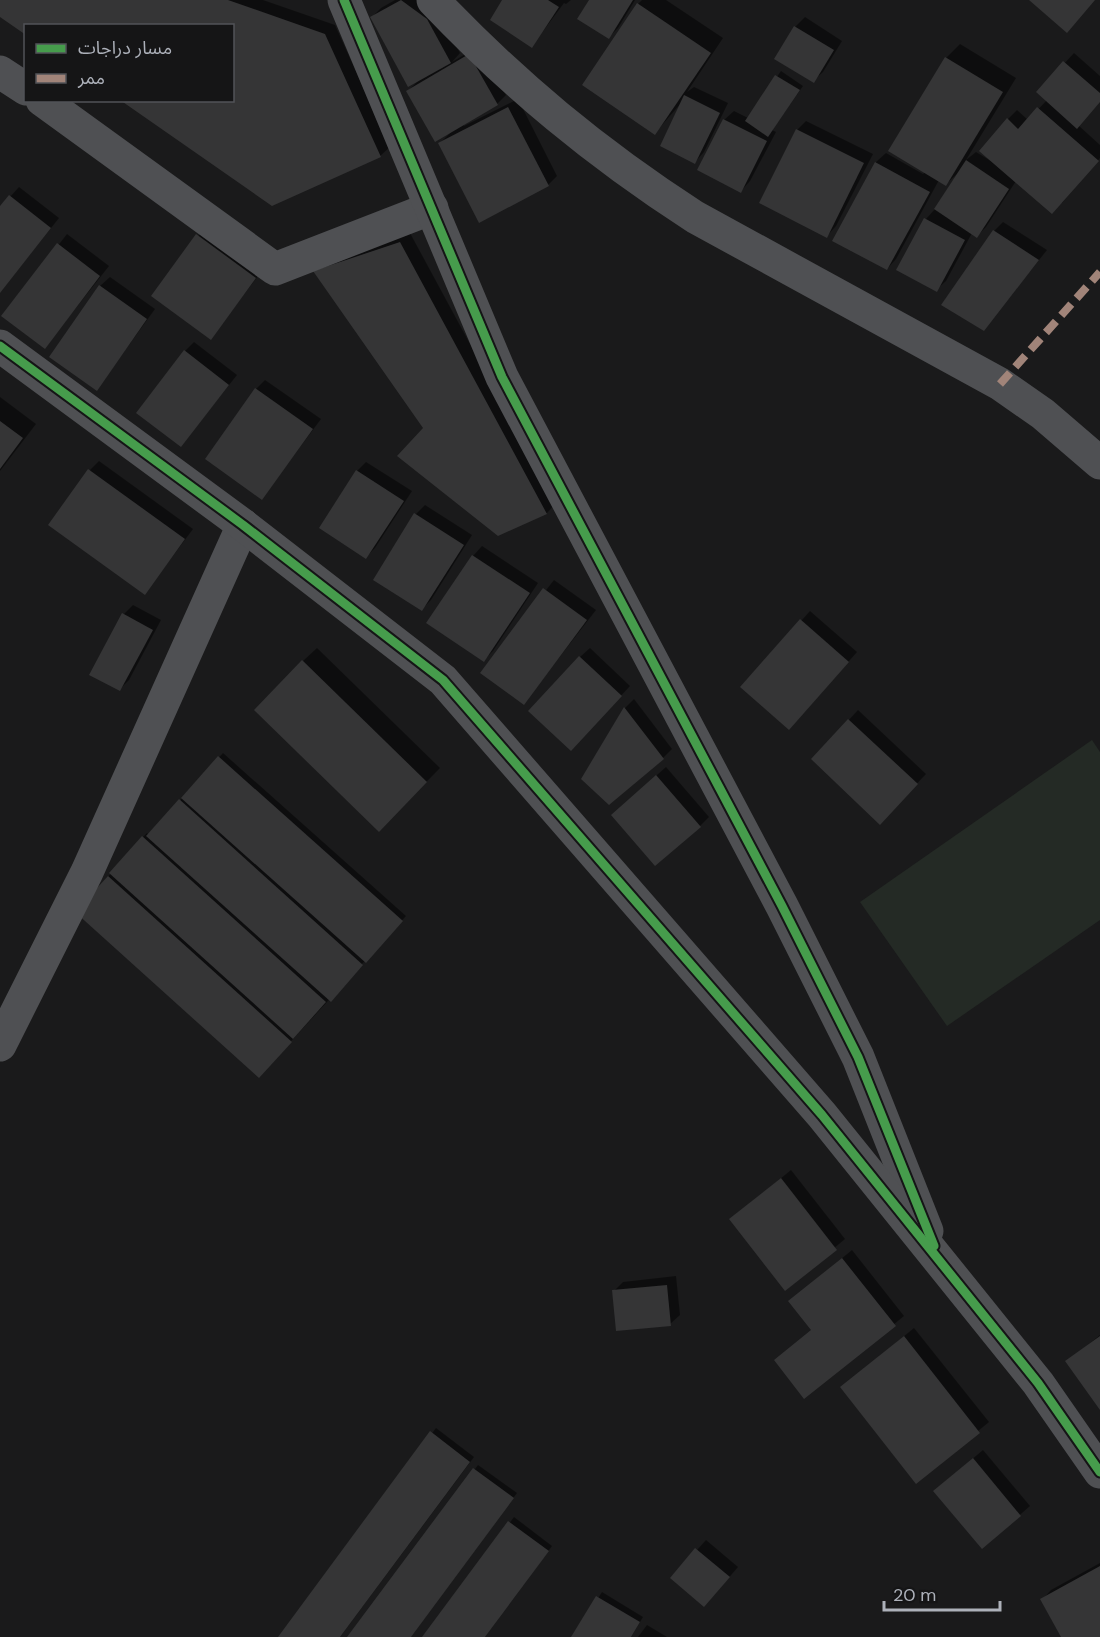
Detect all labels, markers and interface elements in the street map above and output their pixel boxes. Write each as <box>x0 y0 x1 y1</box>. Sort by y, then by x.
legend <box>24 24 234 102</box>
text: مسار دراجات <box>78 36 172 60</box>
text: ممر <box>77 66 105 90</box>
scale bar <box>884 1574 1000 1612</box>
text: 20 m <box>893 1583 936 1607</box>

